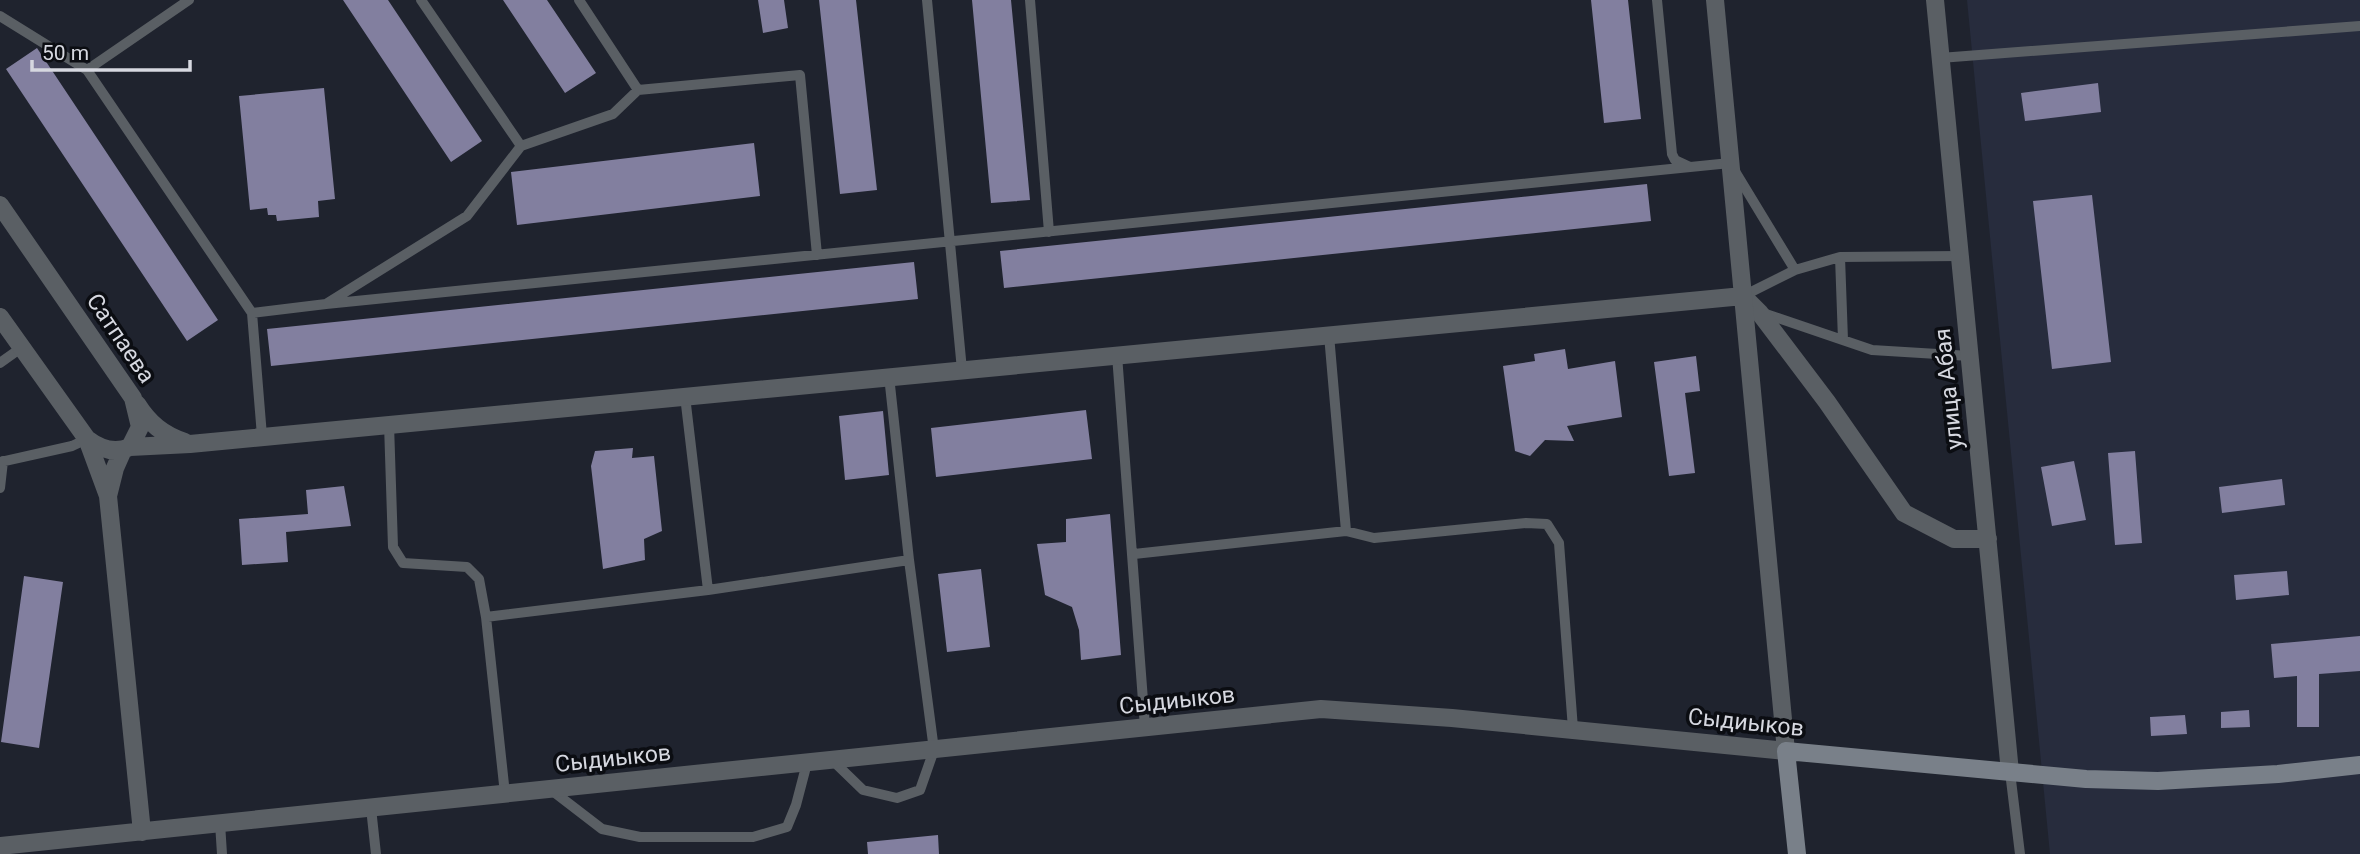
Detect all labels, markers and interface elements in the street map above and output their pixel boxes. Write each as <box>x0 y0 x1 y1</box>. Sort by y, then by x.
scale bar <box>32 28 189 72</box>
text: 50 m <box>42 41 89 65</box>
street label: Сатпаева <box>81 288 160 388</box>
street label: улица Абая <box>1929 327 1968 451</box>
street label: Сыдиыков <box>1118 681 1236 720</box>
street label: Сыдиыков <box>1687 703 1805 742</box>
street label: Сыдиыков <box>554 739 672 778</box>

